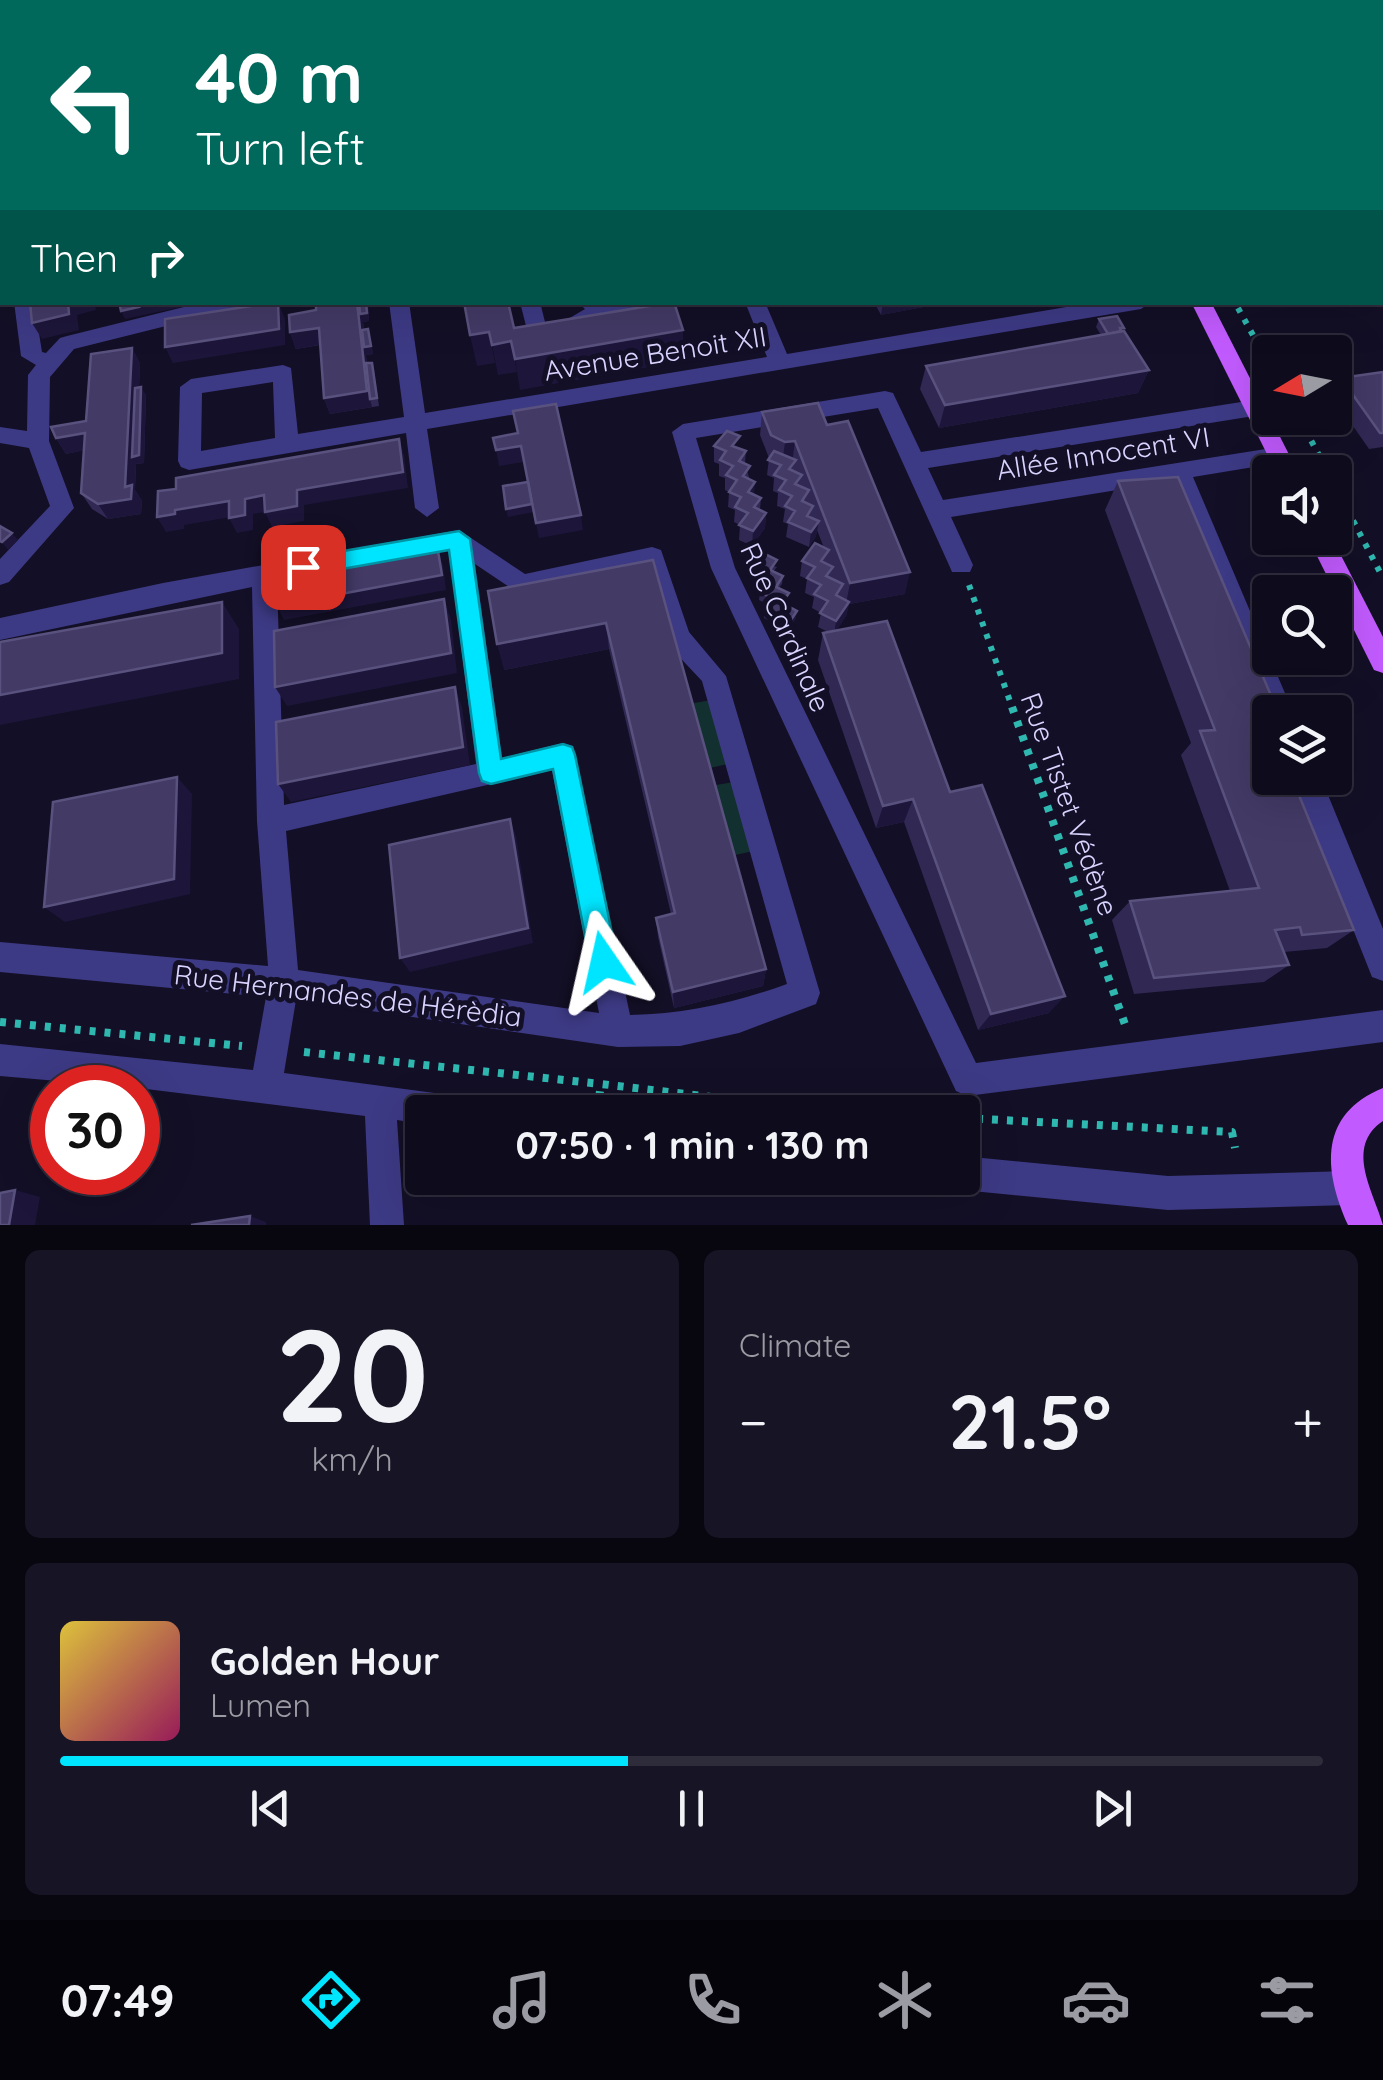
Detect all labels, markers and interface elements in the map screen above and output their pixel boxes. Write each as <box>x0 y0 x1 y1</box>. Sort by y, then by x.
text: 40 m <box>195 33 363 121</box>
icon: left <box>30 40 160 170</box>
text: Turn left <box>195 120 365 176</box>
icon: right <box>138 230 193 285</box>
text: Then <box>30 234 118 282</box>
street label: Avenue Benoit XII <box>541 318 769 388</box>
north arrow <box>1252 335 1352 435</box>
map controls <box>1252 335 1352 795</box>
street label: Allée Innocent VI <box>994 419 1212 487</box>
button: sound <box>1252 455 1352 555</box>
pin <box>261 525 346 610</box>
street label: Rue Cardinale <box>733 537 839 717</box>
icon: arrive <box>276 540 331 595</box>
button: search <box>1252 575 1352 675</box>
street label: Rue Tistet Védène <box>1013 688 1127 920</box>
button: layers <box>1252 695 1352 795</box>
position arrow <box>552 910 656 1014</box>
street label: Rue Hernandes de Hérèdia <box>172 956 524 1034</box>
speed limit sign: 30 <box>30 1065 160 1195</box>
text: 07:50 · 1 min · 130 m <box>516 1121 869 1169</box>
text: 20 <box>275 1292 429 1455</box>
text: Climate <box>739 1325 851 1365</box>
text: 21.5° <box>948 1374 1111 1468</box>
text: − <box>739 1387 768 1456</box>
text: + <box>1292 1387 1323 1456</box>
text: km/h <box>311 1439 393 1479</box>
text: Golden Hour <box>210 1637 439 1685</box>
text: Lumen <box>210 1685 311 1725</box>
icon: previous <box>243 1781 298 1836</box>
icon: pause <box>664 1781 719 1836</box>
icon: next <box>1085 1781 1140 1836</box>
icon: directions <box>296 1965 366 2035</box>
icon: music <box>487 1965 557 2035</box>
icon: phone <box>678 1965 748 2035</box>
icon: climate <box>870 1965 940 2035</box>
icon: car <box>1061 1965 1131 2035</box>
icon: filters <box>1252 1965 1322 2035</box>
text: 07:49 <box>61 1972 175 2028</box>

